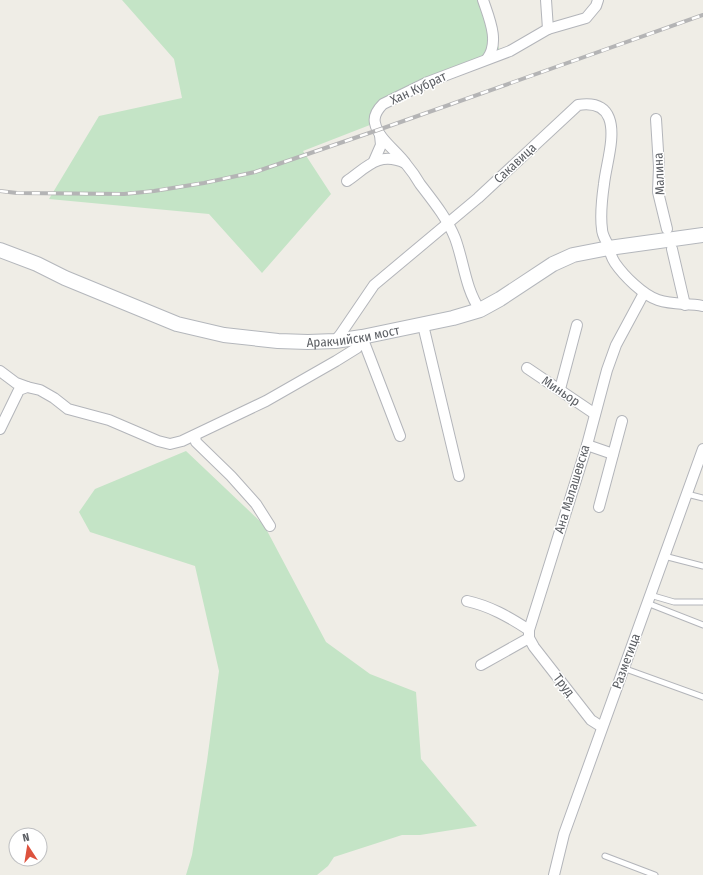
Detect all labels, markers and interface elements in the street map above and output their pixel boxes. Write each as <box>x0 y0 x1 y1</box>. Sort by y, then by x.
street label: Хан Кубрат <box>388 68 449 108</box>
street label: Сакавица <box>491 140 539 186</box>
street label: Малина <box>650 152 668 196</box>
street label: Аракчийски мост <box>306 322 401 350</box>
street label: Миньор <box>539 373 583 409</box>
street label: Ана Малашевска <box>551 443 593 535</box>
street label: Разметица <box>609 631 643 691</box>
street label: Труд <box>550 670 578 700</box>
north arrow <box>8 827 48 867</box>
text: N <box>21 831 31 845</box>

